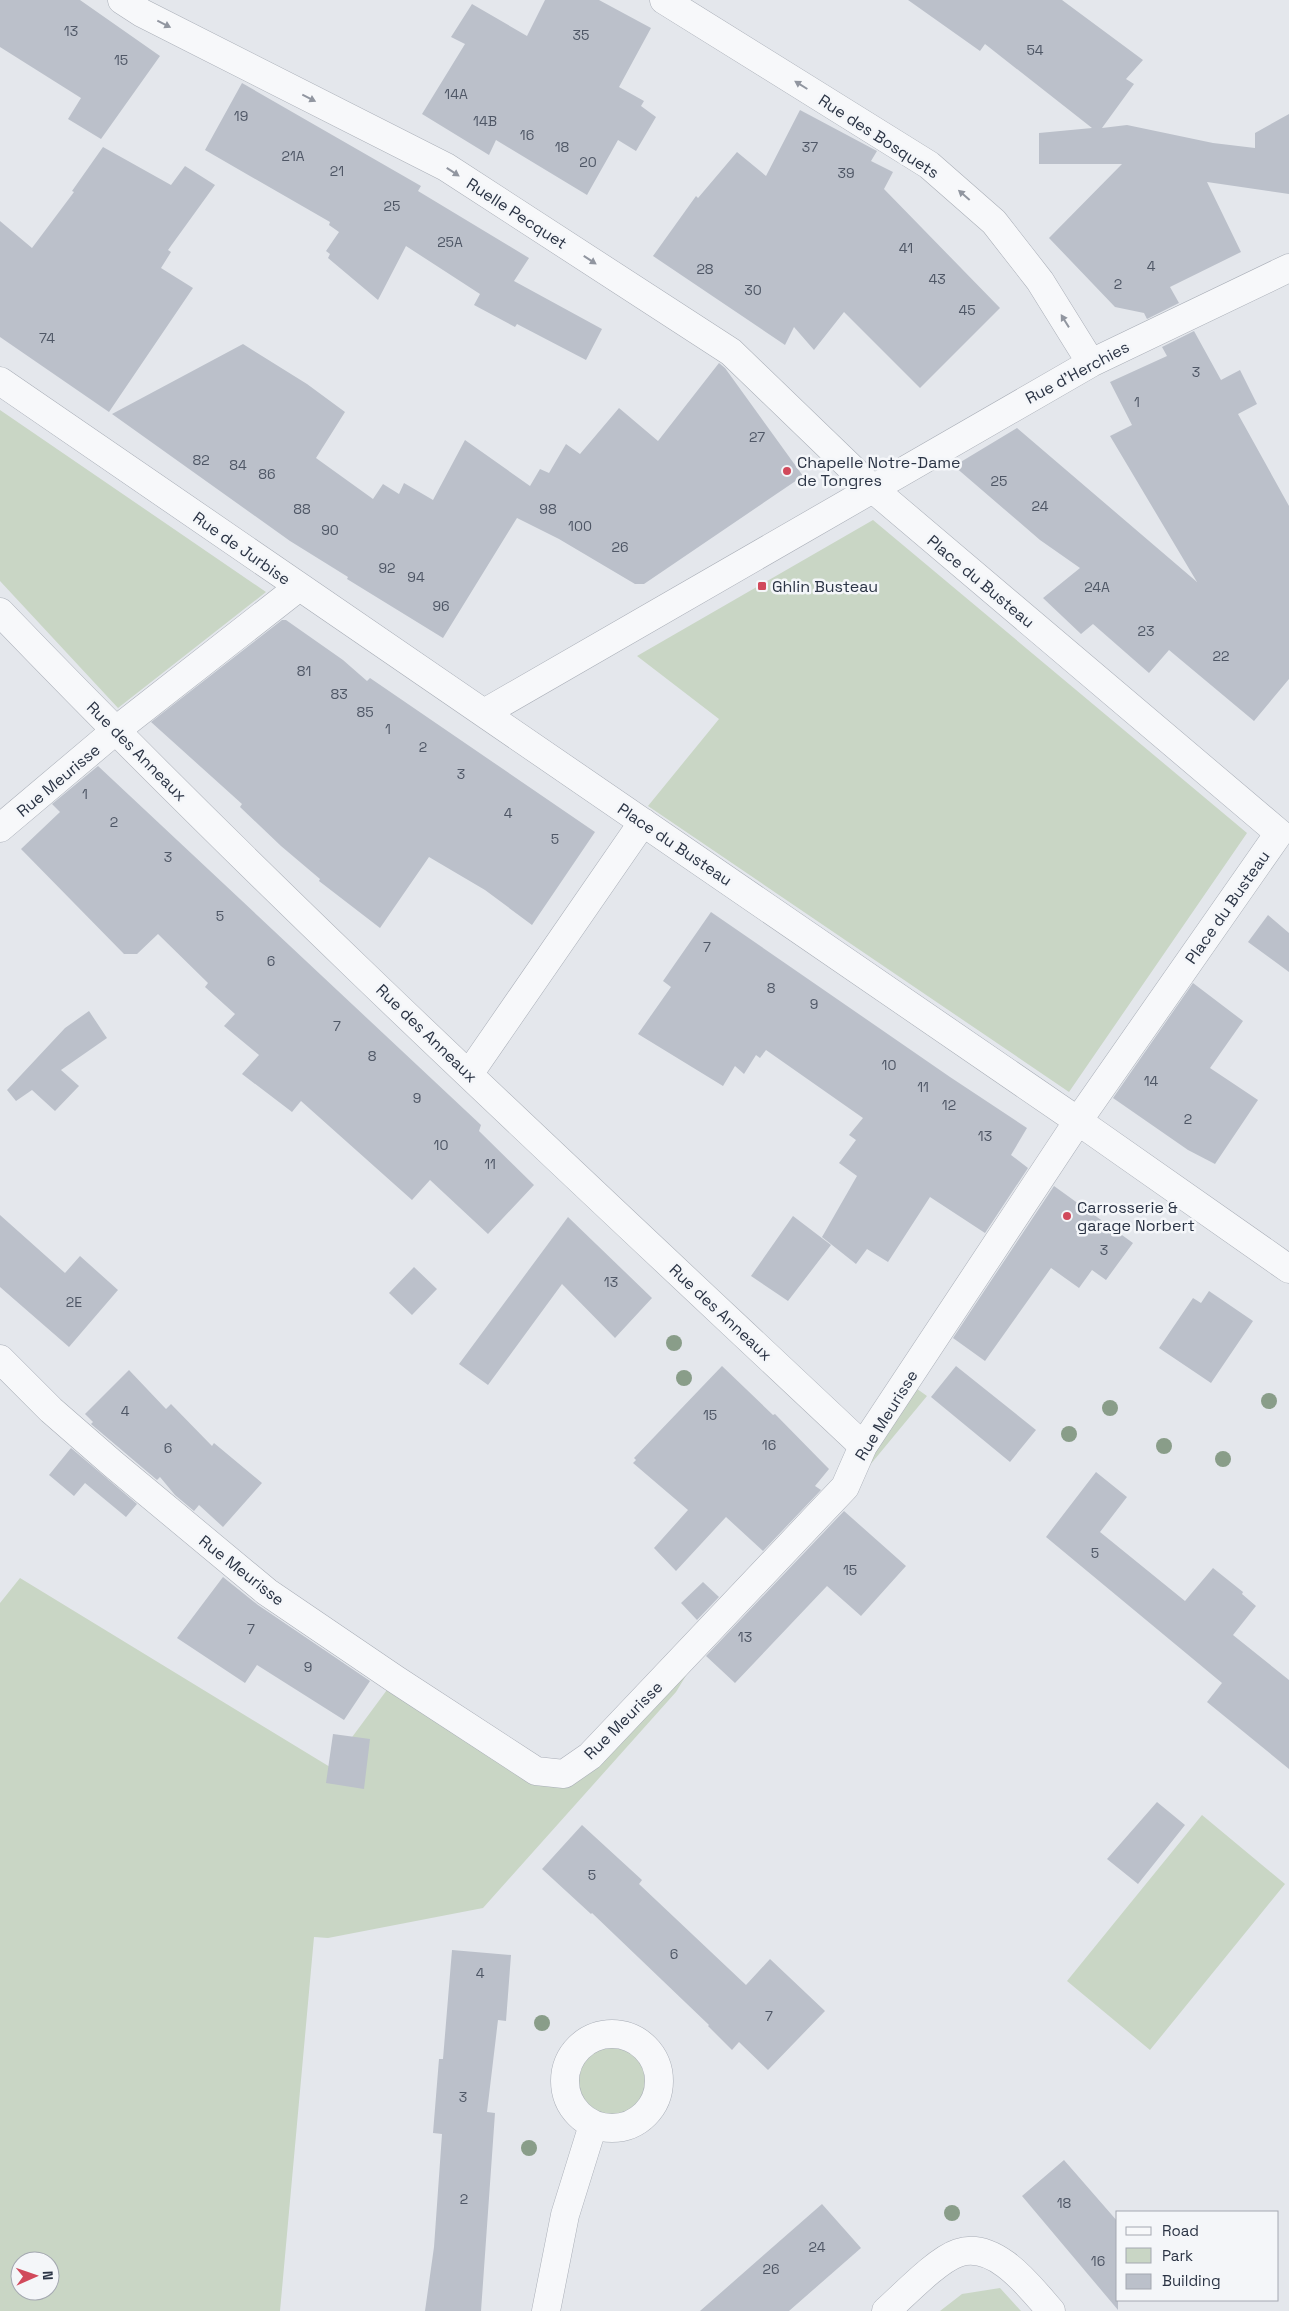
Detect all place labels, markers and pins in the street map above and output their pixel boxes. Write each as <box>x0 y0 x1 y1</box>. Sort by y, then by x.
place label: Chapelle Notre-Dame de Tongres <box>797 452 961 491</box>
marker: Chapelle Notre-Dame de Tongres <box>781 465 793 477</box>
place label: Ghlin Busteau <box>772 576 878 597</box>
marker: Ghlin Busteau <box>756 580 768 592</box>
place label: Carrosserie & garage Norbert <box>1077 1197 1195 1236</box>
marker: Carrosserie & garage Norbert <box>1061 1210 1073 1222</box>

